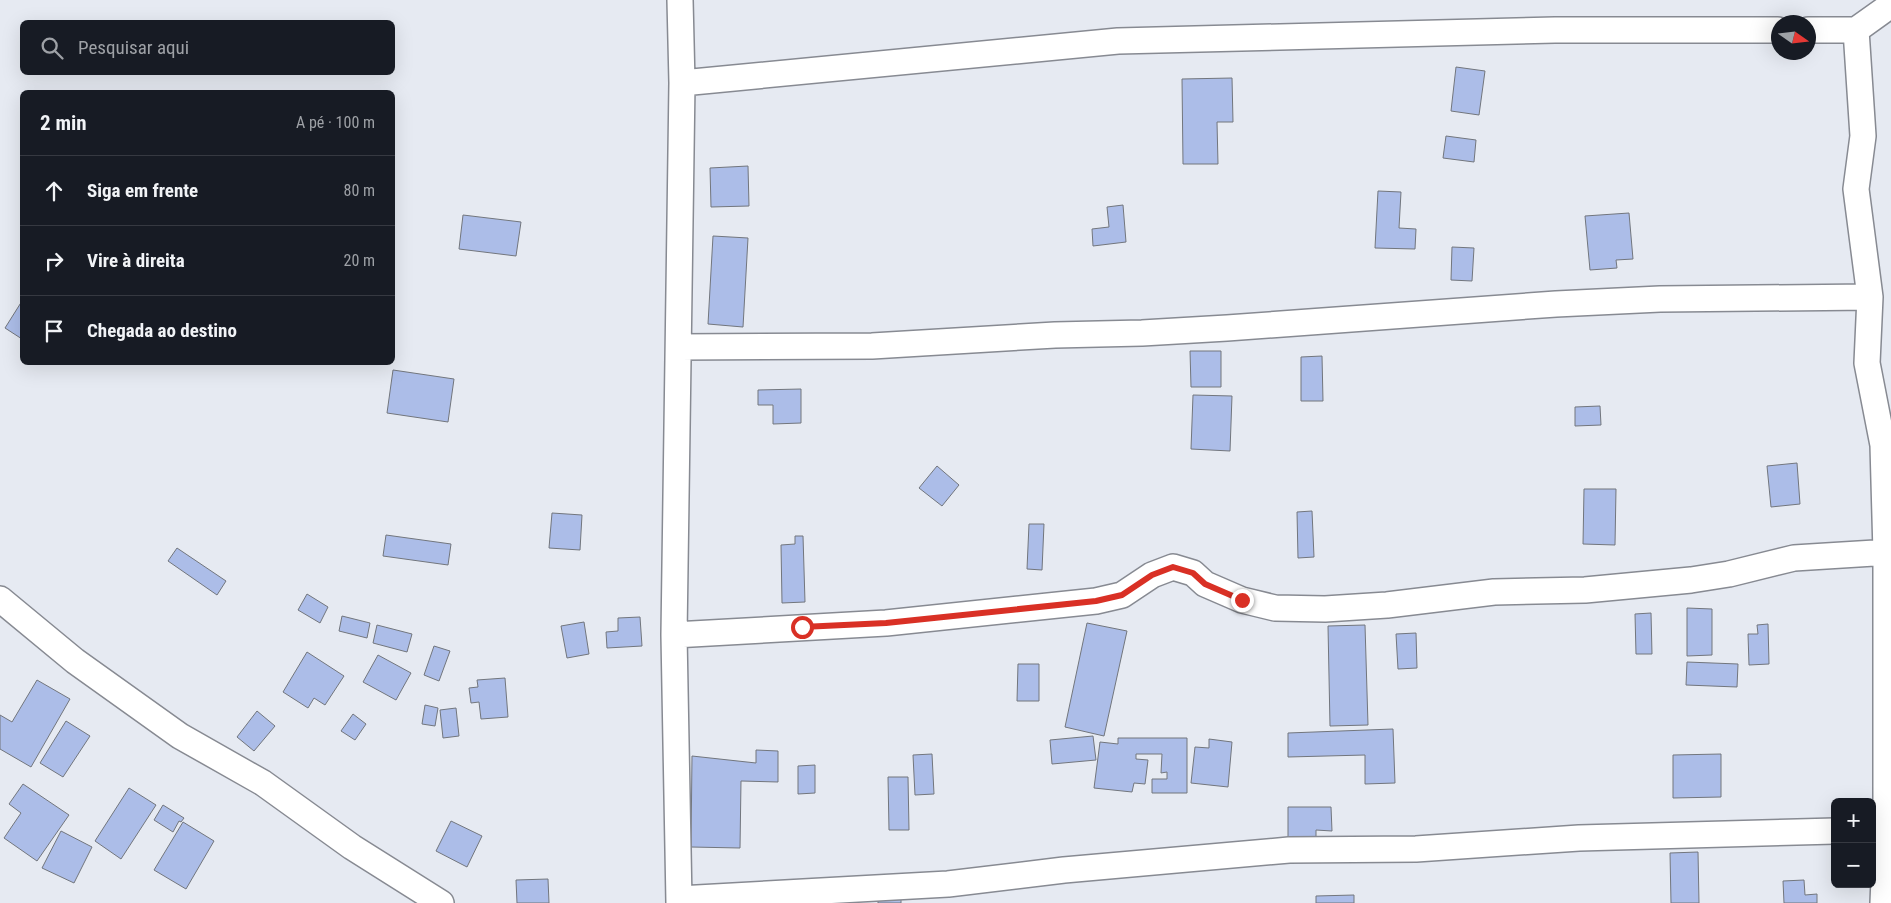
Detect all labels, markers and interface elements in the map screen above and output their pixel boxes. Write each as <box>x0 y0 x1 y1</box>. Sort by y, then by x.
north arrow <box>1771 15 1816 60</box>
search box <box>20 20 395 75</box>
icon: search <box>38 34 66 62</box>
text: Pesquisar aqui <box>78 36 189 59</box>
text: 2 min <box>40 111 87 135</box>
text: A pé · 100 m <box>296 113 375 132</box>
icon: ahead <box>40 177 68 205</box>
text: Siga em frente <box>87 179 198 202</box>
text: 80 m <box>343 181 375 200</box>
icon: right <box>40 247 68 275</box>
text: Vire à direita <box>87 249 185 272</box>
text: 20 m <box>343 251 375 270</box>
icon: arrive <box>40 317 68 345</box>
text: Chegada ao destino <box>87 319 237 342</box>
route end <box>1231 589 1254 612</box>
route start <box>791 616 814 639</box>
map controls <box>1831 798 1876 888</box>
button: + <box>1831 798 1876 843</box>
button: − <box>1831 843 1876 888</box>

